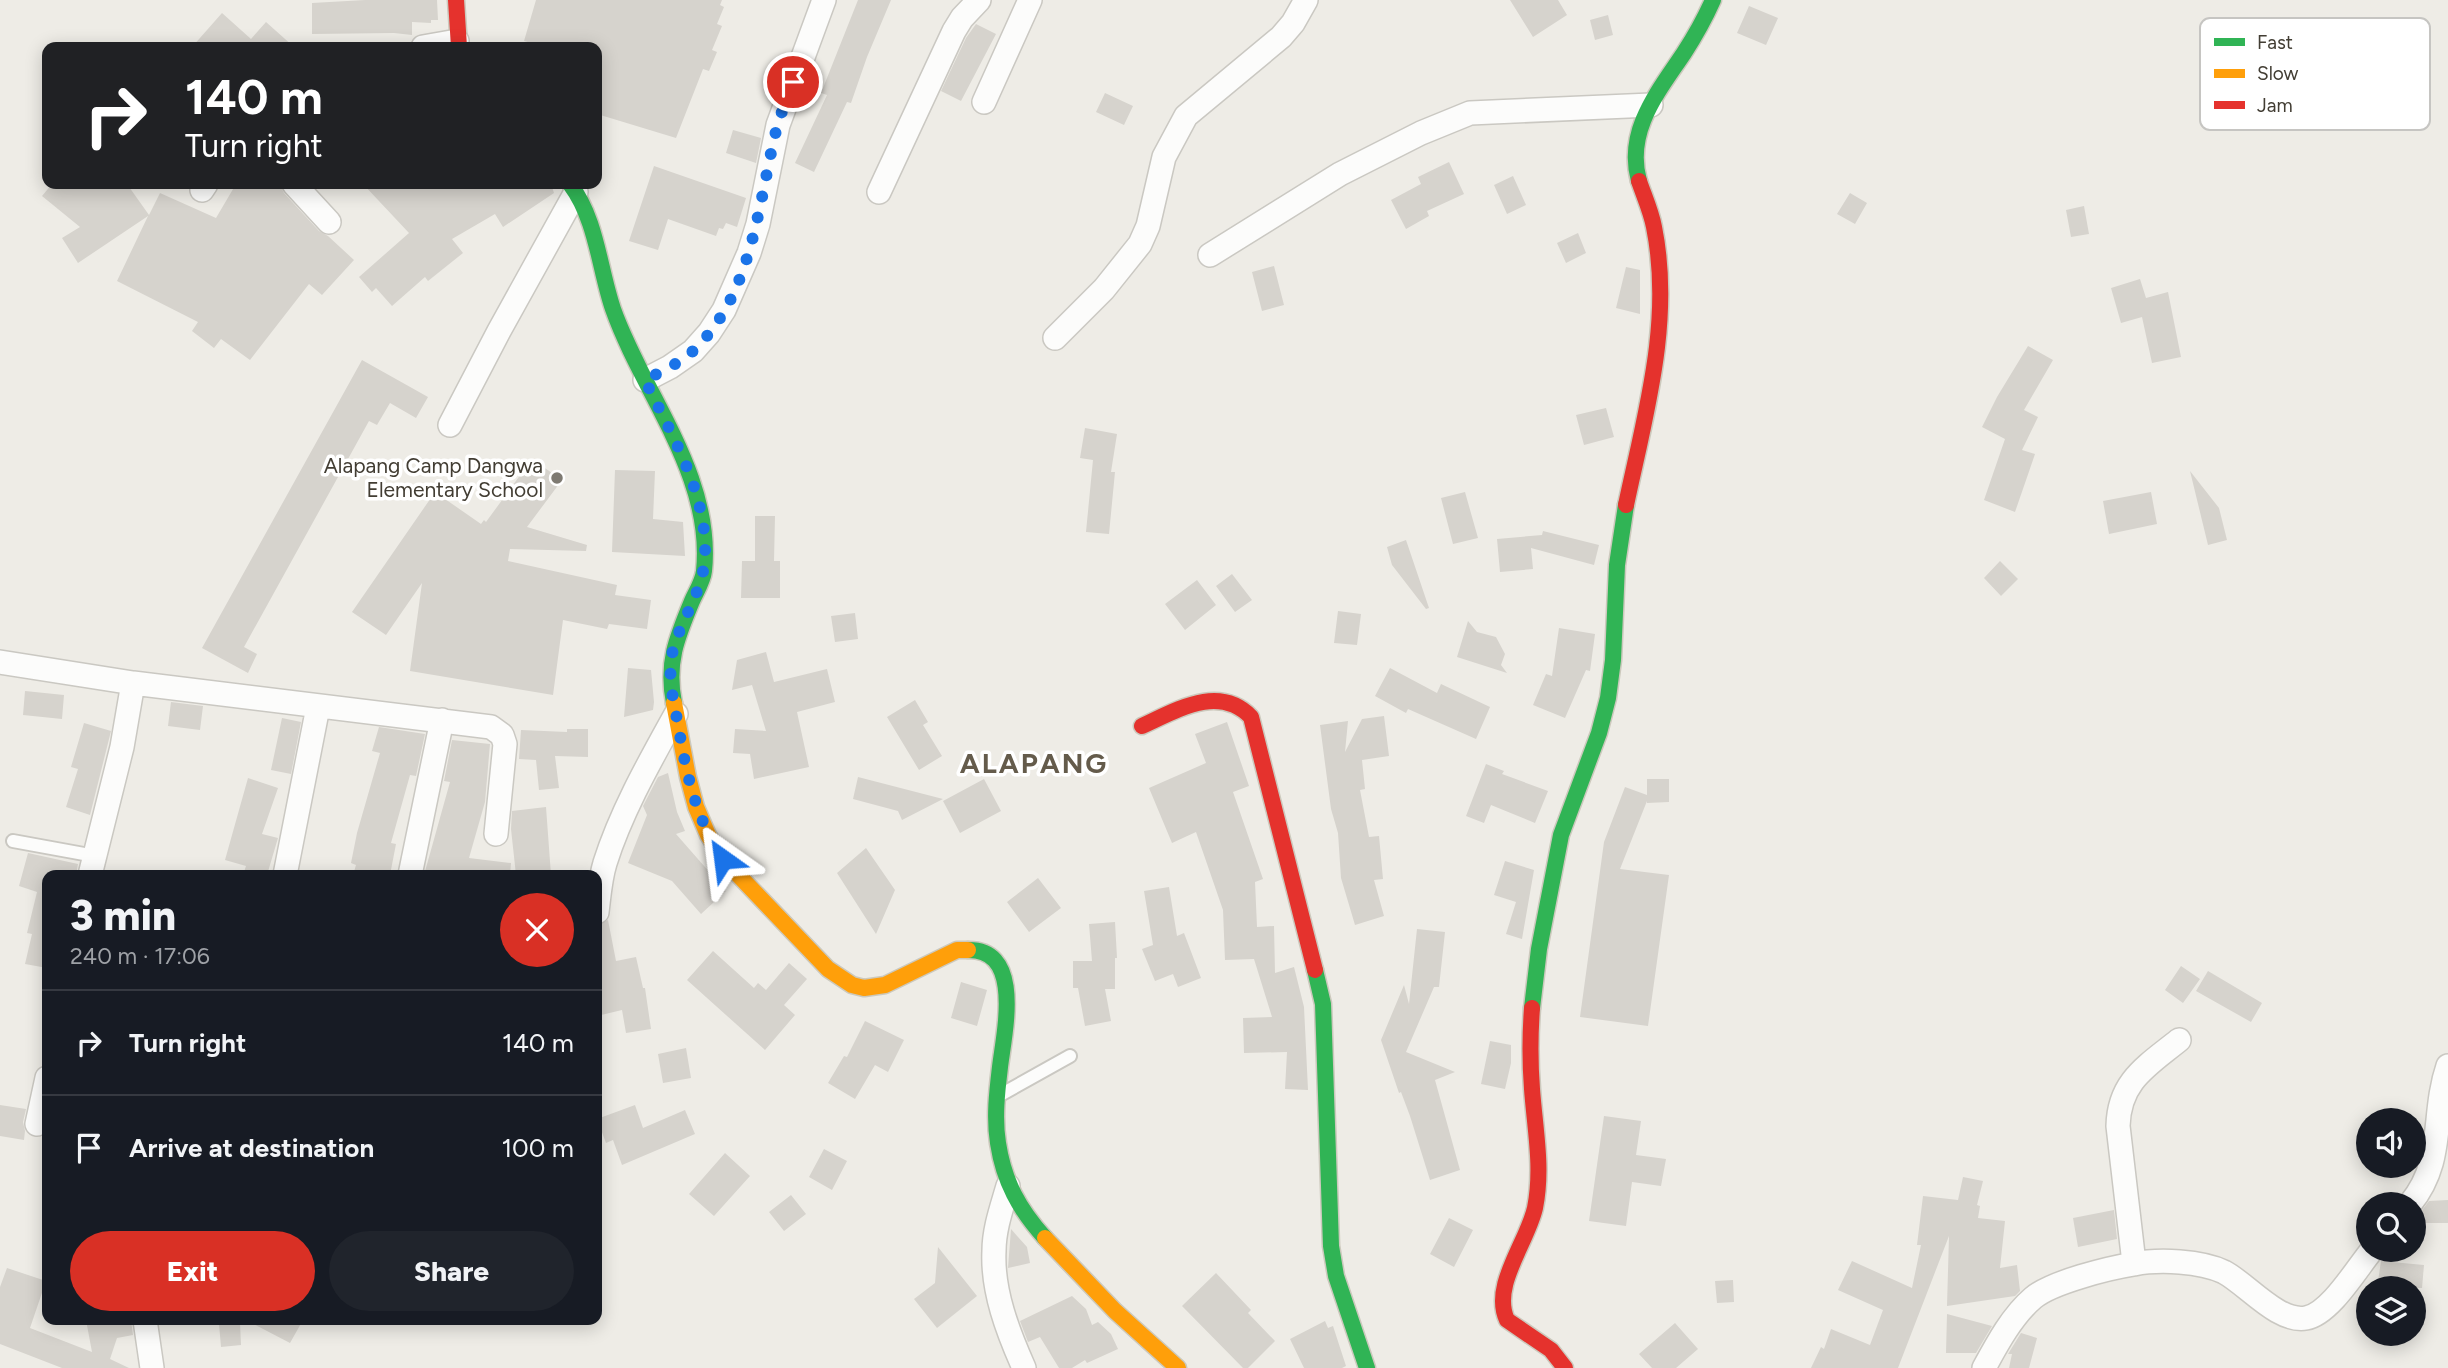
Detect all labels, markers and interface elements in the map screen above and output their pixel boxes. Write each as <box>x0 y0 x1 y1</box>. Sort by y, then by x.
legend <box>2200 18 2430 130</box>
text: Fast <box>2257 31 2293 54</box>
pin <box>763 52 823 112</box>
text: Slow <box>2257 62 2299 85</box>
icon: arrive <box>774 63 812 101</box>
text: 140 m <box>185 67 323 126</box>
icon: right <box>70 70 161 161</box>
text: Jam <box>2257 94 2293 117</box>
text: Turn right <box>185 127 323 165</box>
place label: Alapang Camp Dangwa Elementary School <box>324 453 543 502</box>
marker: Alapang Camp Dangwa Elementary School <box>549 470 565 486</box>
district label: ALAPANG <box>960 746 1108 780</box>
position arrow <box>686 822 760 896</box>
text: 3 min <box>70 890 176 941</box>
button: close <box>500 893 574 967</box>
text: 240 m · 17:06 <box>70 942 210 970</box>
icon: right <box>70 1024 108 1062</box>
text: Turn right <box>129 1027 246 1059</box>
text: 140 m <box>502 1027 574 1059</box>
map controls <box>2356 1108 2426 1346</box>
button: sound <box>2356 1108 2426 1178</box>
icon: arrive <box>70 1129 108 1167</box>
text: Arrive at destination <box>129 1132 374 1164</box>
text: 100 m <box>501 1132 574 1164</box>
button: search <box>2356 1192 2426 1262</box>
button: Exit <box>70 1231 315 1311</box>
button: Share <box>329 1231 574 1311</box>
button: layers <box>2356 1276 2426 1346</box>

